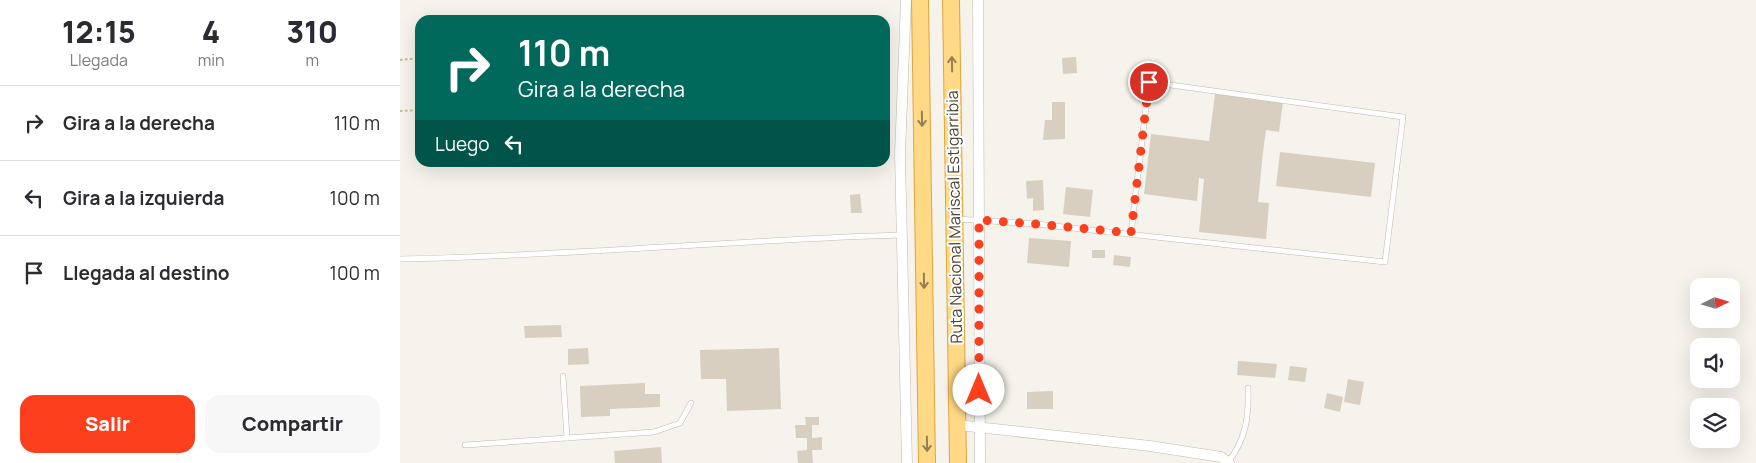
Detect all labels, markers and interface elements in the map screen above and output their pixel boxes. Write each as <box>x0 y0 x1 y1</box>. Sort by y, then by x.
text: 12:15 <box>62 11 136 52</box>
text: 4 <box>202 11 220 52</box>
text: 310 <box>286 11 338 52</box>
text: 110 m <box>518 29 610 77</box>
icon: right <box>435 35 500 100</box>
text: Llegada <box>70 49 128 71</box>
text: min <box>198 49 224 71</box>
text: m <box>305 49 319 71</box>
one-way arrow <box>947 57 957 73</box>
pin <box>1128 61 1170 103</box>
icon: arrive <box>1135 68 1163 96</box>
text: Gira a la derecha <box>518 74 685 104</box>
street label: Ruta Nacional Mariscal Estigarribia <box>941 90 967 344</box>
icon: right <box>20 109 48 137</box>
text: Gira a la derecha <box>63 110 215 136</box>
text: 110 m <box>334 110 380 136</box>
one-way arrow <box>917 110 927 126</box>
icon: left <box>500 130 528 158</box>
text: Luego <box>435 131 490 157</box>
icon: left <box>20 184 48 212</box>
text: Gira a la izquierda <box>63 185 224 211</box>
text: 100 m <box>329 185 380 211</box>
icon: arrive <box>20 259 48 287</box>
text: Llegada al destino <box>63 260 230 286</box>
text: 100 m <box>329 260 380 286</box>
one-way arrow <box>919 272 929 289</box>
north arrow <box>1690 278 1740 328</box>
map controls <box>1690 278 1740 448</box>
button: sound <box>1690 338 1740 388</box>
position arrow <box>952 363 1004 415</box>
button: Salir <box>20 395 195 453</box>
button: Compartir <box>205 395 380 453</box>
button: layers <box>1690 398 1740 448</box>
one-way arrow <box>922 435 931 451</box>

